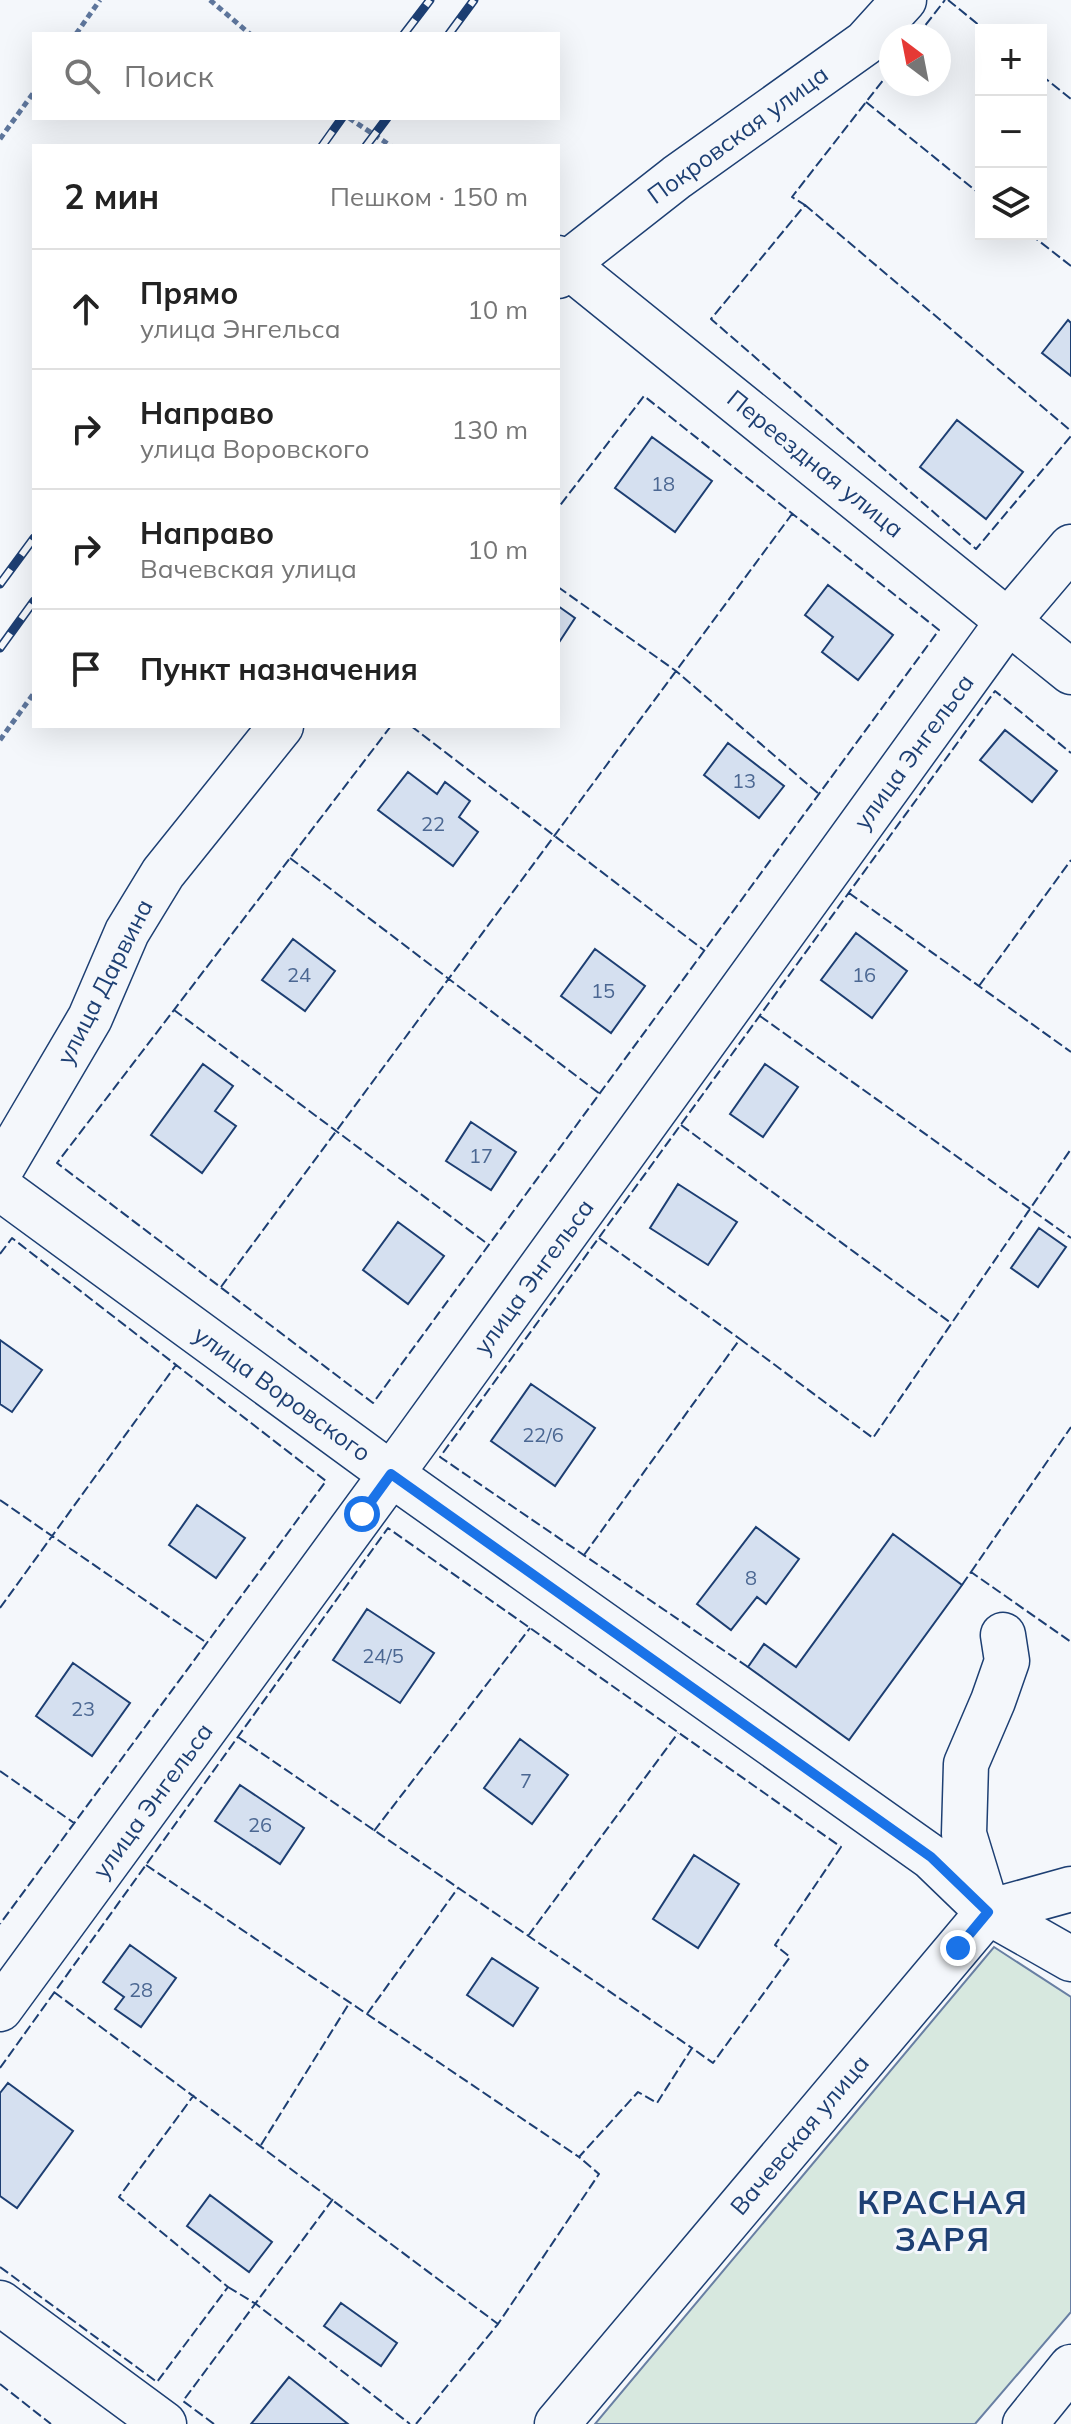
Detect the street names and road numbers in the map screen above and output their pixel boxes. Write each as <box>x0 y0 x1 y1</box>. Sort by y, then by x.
street label: Покровская улица <box>641 59 834 210</box>
street label: Переездная улица <box>721 383 910 544</box>
street label: улица Энгельса <box>847 668 980 835</box>
street label: улица Дарвина <box>50 894 159 1069</box>
street label: улица Энгельса <box>467 1193 600 1360</box>
street label: улица Воровского <box>188 1319 377 1468</box>
street label: улица Энгельса <box>86 1717 219 1884</box>
street label: Вачевская улица <box>723 2048 875 2221</box>

